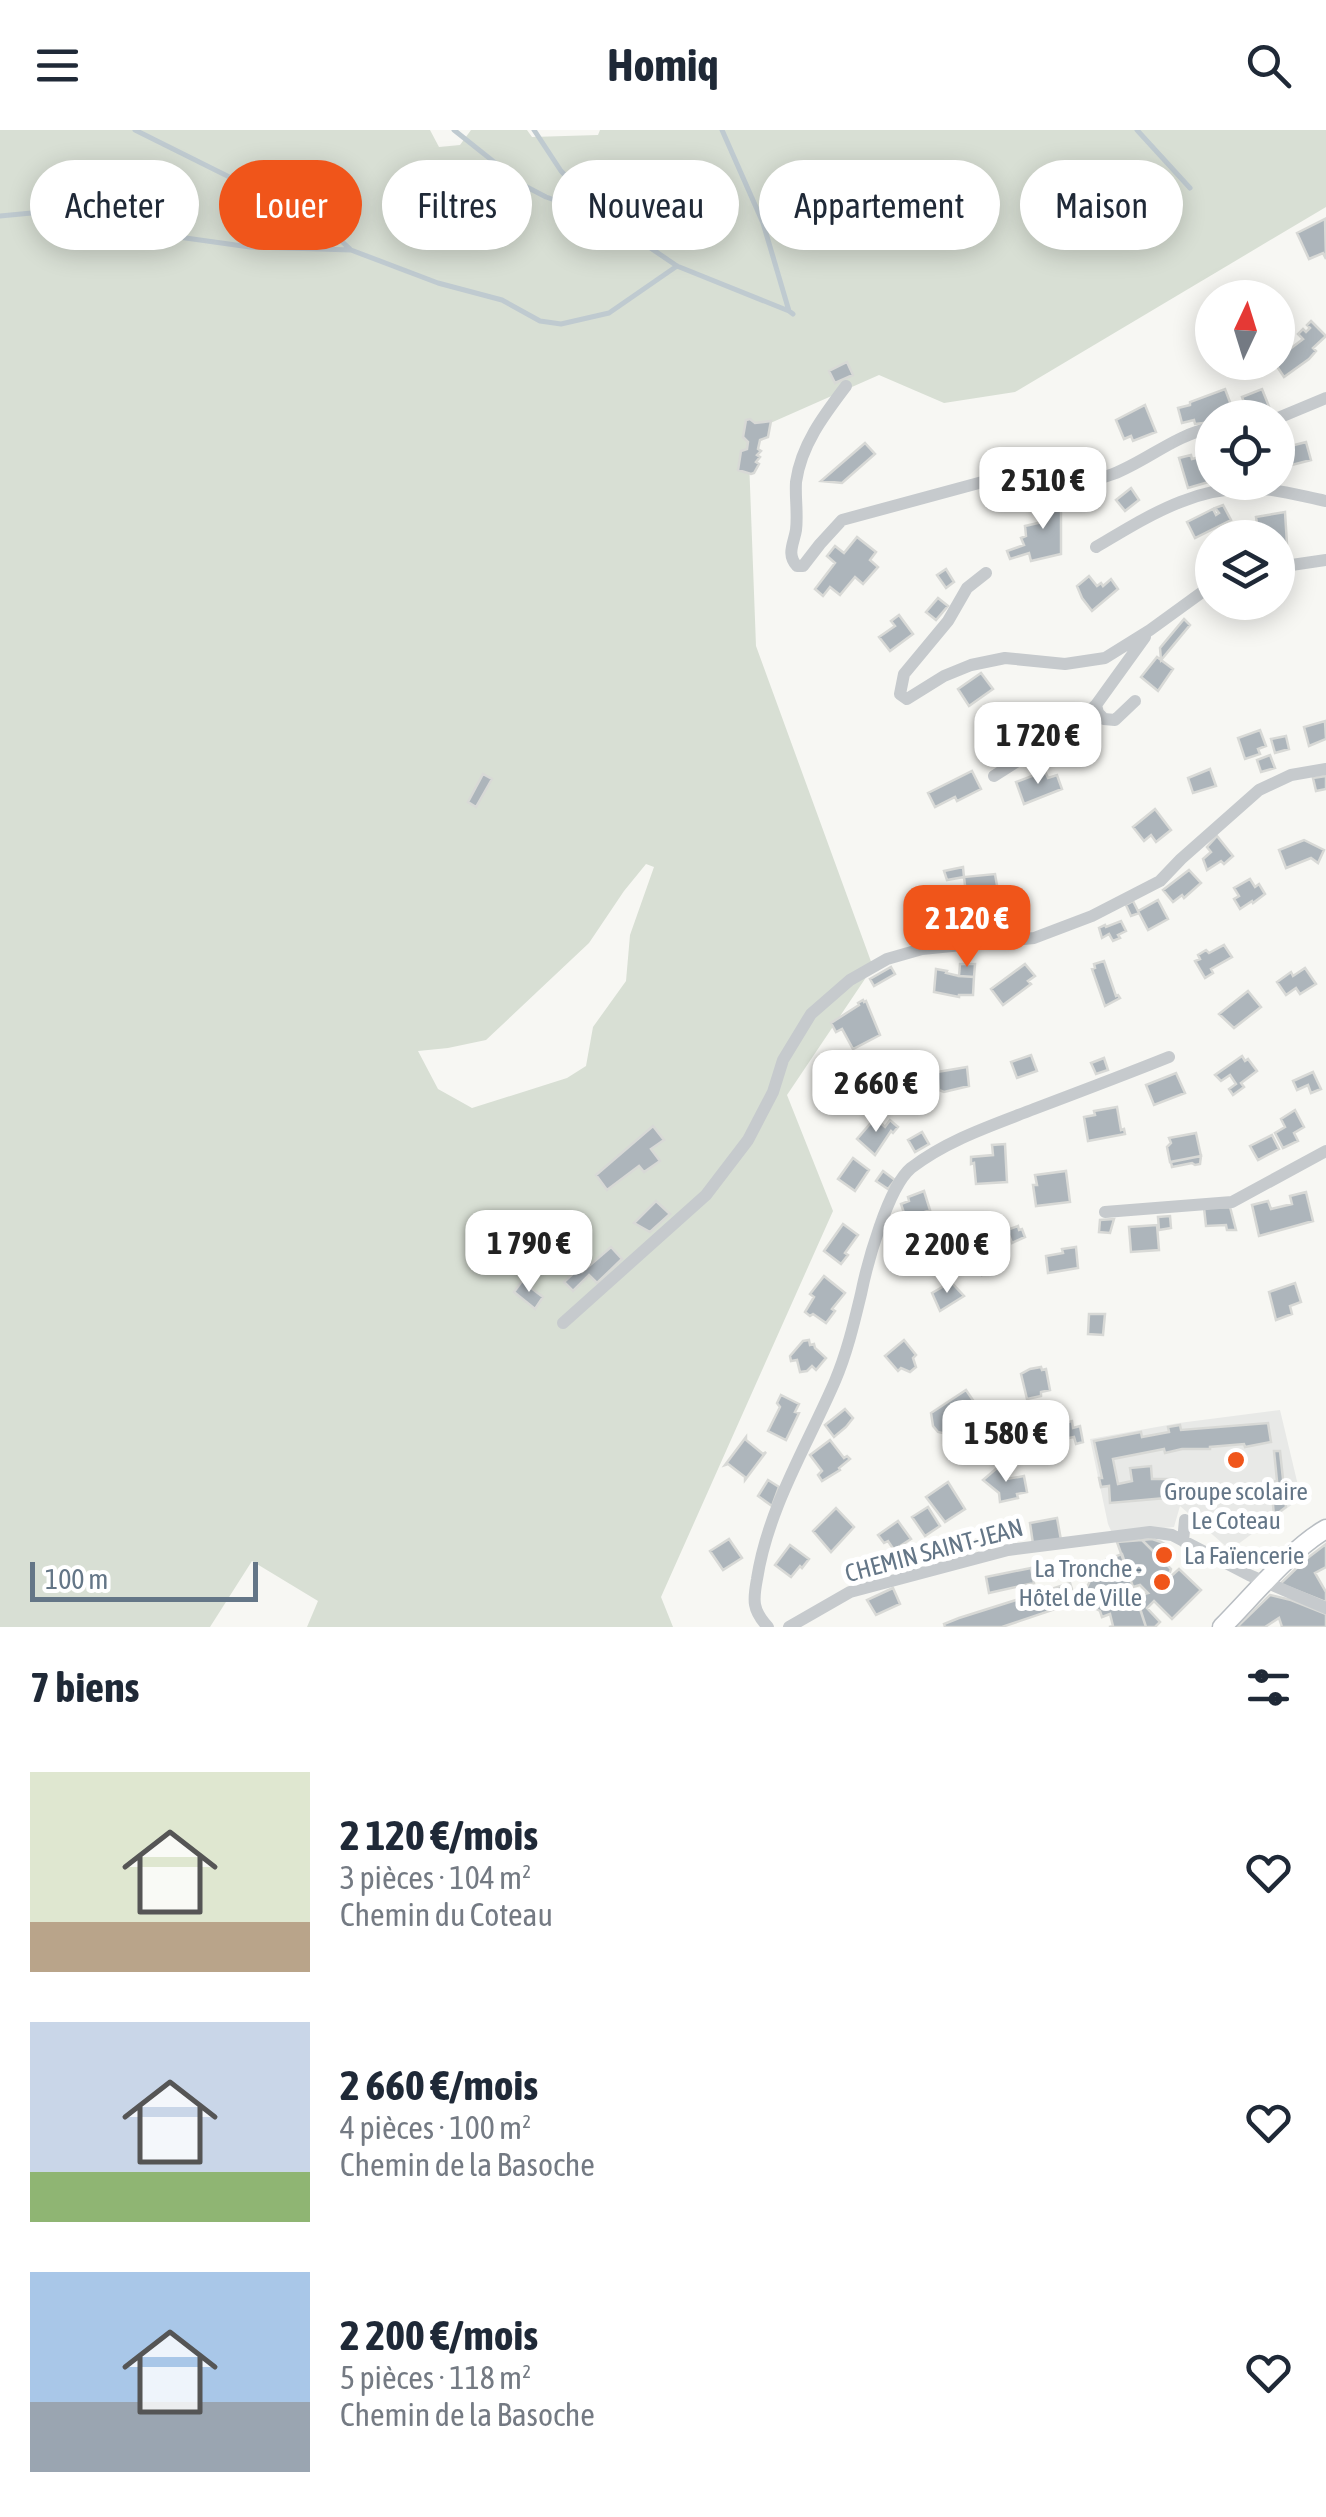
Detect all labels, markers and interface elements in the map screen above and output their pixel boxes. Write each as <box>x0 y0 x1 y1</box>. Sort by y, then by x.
icon: menu <box>30 38 85 93</box>
icon: search <box>1241 38 1296 93</box>
text: Homiq <box>607 39 719 91</box>
chip: Acheter <box>30 160 199 250</box>
chip: Louer <box>219 160 362 250</box>
chip: Filtres <box>382 160 532 250</box>
chip: Nouveau <box>552 160 739 250</box>
chip: Appartement <box>759 160 1000 250</box>
chip: Maison <box>1020 160 1183 250</box>
north arrow <box>1195 280 1295 380</box>
map controls <box>1195 280 1295 620</box>
button: locate <box>1195 400 1295 500</box>
pin: 2 510 € <box>951 447 1135 532</box>
text: 2 510 € <box>1001 461 1085 498</box>
button: layers <box>1195 520 1295 620</box>
pin: 1 720 € <box>946 702 1130 787</box>
text: 1 720 € <box>996 716 1080 753</box>
pin: 2 120 € <box>875 885 1059 970</box>
text: 2 120 € <box>925 899 1009 936</box>
pin: 2 660 € <box>784 1050 968 1135</box>
text: 2 660 € <box>834 1064 918 1101</box>
pin: 1 790 € <box>437 1210 621 1295</box>
pin: 2 200 € <box>855 1211 1039 1296</box>
text: 1 790 € <box>487 1224 571 1261</box>
text: 2 200 € <box>905 1225 989 1262</box>
pin: 1 580 € <box>914 1400 1098 1485</box>
text: 1 580 € <box>964 1414 1048 1451</box>
marker: Groupe scolaire Le Coteau <box>1225 1449 1247 1471</box>
place label: Groupe scolaire Le Coteau <box>1164 1477 1308 1534</box>
street label: CHEMIN SAINT-JEAN <box>842 1513 1026 1587</box>
place label: La Faïencerie <box>1184 1541 1304 1569</box>
marker: La Faïencerie <box>1153 1544 1175 1566</box>
place label: La Tronche - Hôtel de Ville <box>1018 1554 1142 1611</box>
scale bar <box>30 1557 258 1602</box>
text: 100 m <box>45 1563 108 1595</box>
marker: La Tronche - Hôtel de Ville <box>1151 1571 1173 1593</box>
icon: filters <box>1241 1660 1296 1715</box>
text: 7 biens <box>30 1663 139 1711</box>
text: 2 120 €/mois <box>340 1811 538 1859</box>
icon: home <box>110 1812 230 1932</box>
icon: heart <box>1241 1845 1296 1900</box>
text: 3 pièces · 104 m² <box>340 1859 531 1896</box>
text: Chemin du Coteau <box>340 1896 553 1933</box>
text: 2 660 €/mois <box>340 2061 538 2109</box>
icon: home <box>110 2062 230 2182</box>
icon: heart <box>1241 2095 1296 2150</box>
text: 4 pièces · 100 m² <box>340 2109 531 2146</box>
text: Chemin de la Basoche <box>340 2146 595 2183</box>
text: 2 200 €/mois <box>340 2311 538 2359</box>
icon: home <box>110 2312 230 2432</box>
icon: heart <box>1241 2345 1296 2400</box>
text: 5 pièces · 118 m² <box>340 2359 531 2396</box>
text: Chemin de la Basoche <box>340 2396 595 2433</box>

